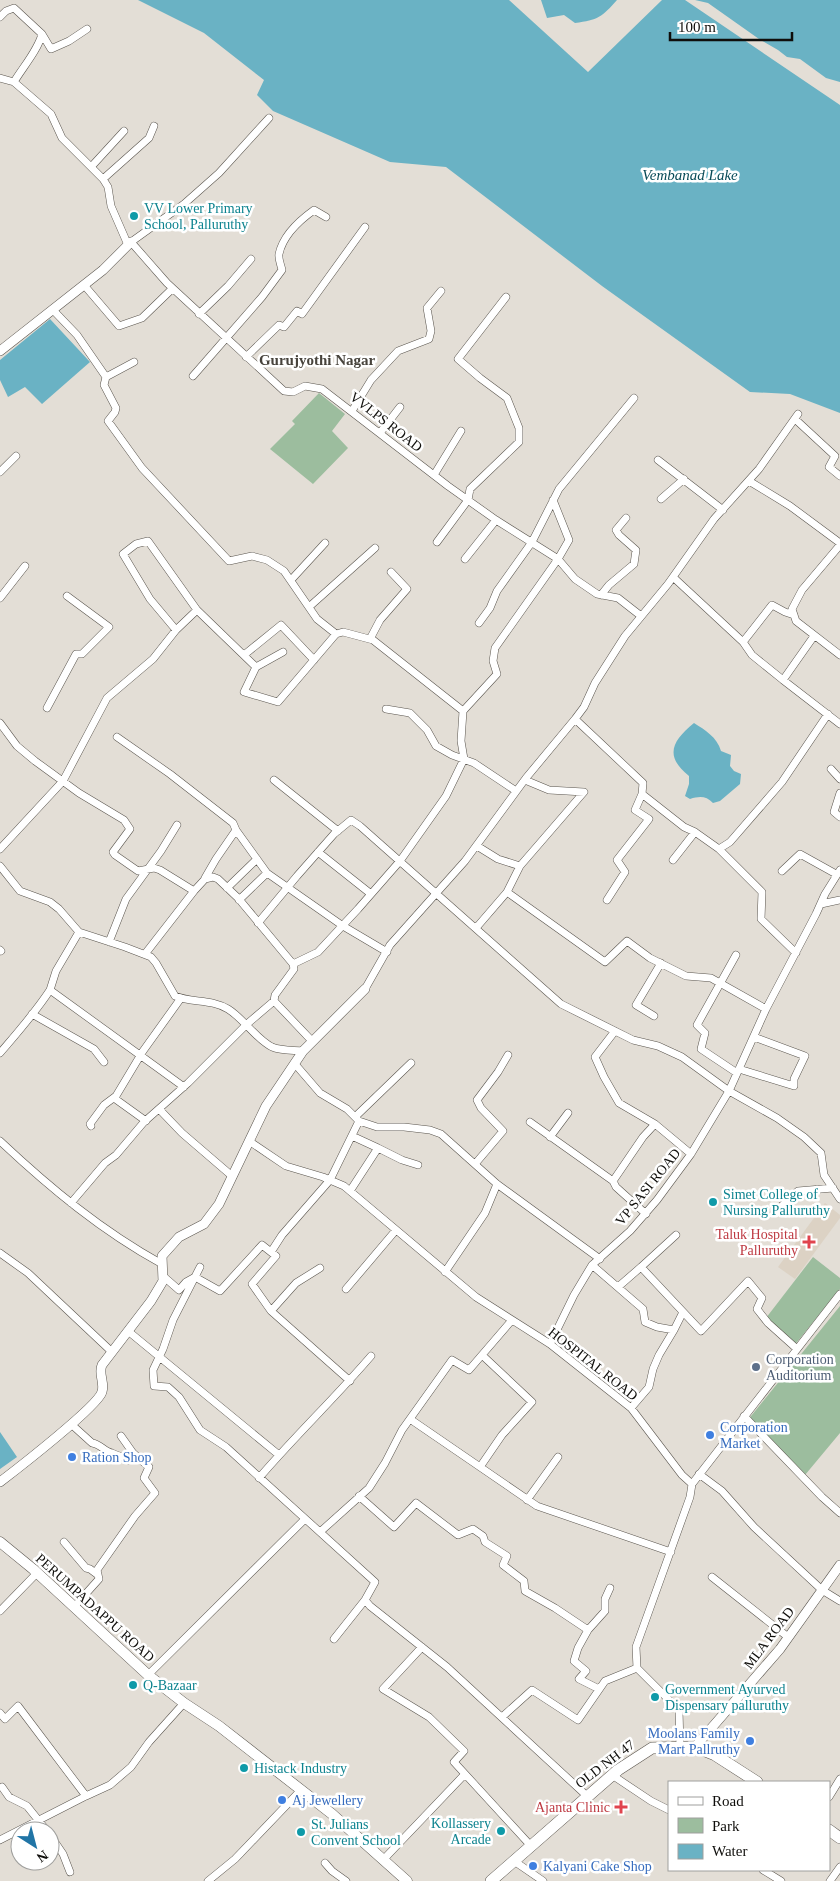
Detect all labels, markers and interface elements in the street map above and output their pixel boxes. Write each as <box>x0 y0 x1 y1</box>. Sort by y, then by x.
scale bar <box>670 10 792 42</box>
text: 100 m <box>678 19 716 35</box>
water label: Vembanad Lake <box>642 167 738 183</box>
place label: VV Lower Primary School, Palluruthy <box>144 201 253 232</box>
marker: VV Lower Primary School, Palluruthy <box>128 210 140 222</box>
district label: Gurujyothi Nagar <box>259 352 375 368</box>
street label: VVLPS ROAD <box>347 389 425 455</box>
street label: VP SASI ROAD <box>612 1146 684 1228</box>
place label: Simet College of Nursing Palluruthy <box>723 1187 830 1218</box>
marker: Simet College of Nursing Palluruthy <box>707 1196 719 1208</box>
place label: Taluk Hospital Palluruthy <box>715 1227 798 1258</box>
marker: Taluk Hospital Palluruthy <box>802 1235 816 1249</box>
street label: HOSPITAL ROAD <box>545 1324 641 1404</box>
place label: Corporation Auditorium <box>766 1352 834 1383</box>
marker: Corporation Auditorium <box>750 1361 762 1373</box>
place label: Corporation Market <box>720 1420 788 1451</box>
marker: Corporation Market <box>704 1429 716 1441</box>
place label: Ration Shop <box>82 1450 152 1465</box>
marker: Ration Shop <box>66 1451 78 1463</box>
street label: PERUMPADAPPU ROAD <box>33 1551 157 1665</box>
street label: MLA ROAD <box>741 1604 797 1672</box>
place label: Q-Bazaar <box>143 1678 197 1693</box>
marker: Q-Bazaar <box>127 1679 139 1691</box>
place label: Government Ayurved Dispensary palluruthy <box>665 1682 789 1713</box>
marker: Government Ayurved Dispensary palluruthy <box>649 1691 661 1703</box>
place label: Moolans Family Mart Pallruthy <box>648 1726 740 1757</box>
marker: Moolans Family Mart Pallruthy <box>744 1735 756 1747</box>
street label: OLD NH 47 <box>573 1737 637 1791</box>
place label: Histack Industry <box>254 1761 347 1776</box>
marker: Histack Industry <box>238 1762 250 1774</box>
legend <box>668 1781 830 1871</box>
place label: Aj Jewellery <box>292 1793 363 1808</box>
text: Road <box>712 1793 744 1809</box>
marker: Aj Jewellery <box>276 1794 288 1806</box>
place label: Ajanta Clinic <box>535 1800 610 1815</box>
marker: Ajanta Clinic <box>614 1800 628 1814</box>
place label: Kollassery Arcade <box>431 1816 491 1847</box>
place label: St. Julians Convent School <box>311 1817 401 1848</box>
text: Park <box>712 1818 740 1834</box>
north arrow <box>10 1821 60 1871</box>
marker: Kollassery Arcade <box>495 1825 507 1837</box>
marker: St. Julians Convent School <box>295 1826 307 1838</box>
text: Water <box>712 1843 747 1859</box>
text: N <box>34 1847 51 1865</box>
place label: Kalyani Cake Shop <box>543 1859 652 1874</box>
marker: Kalyani Cake Shop <box>527 1860 539 1872</box>

